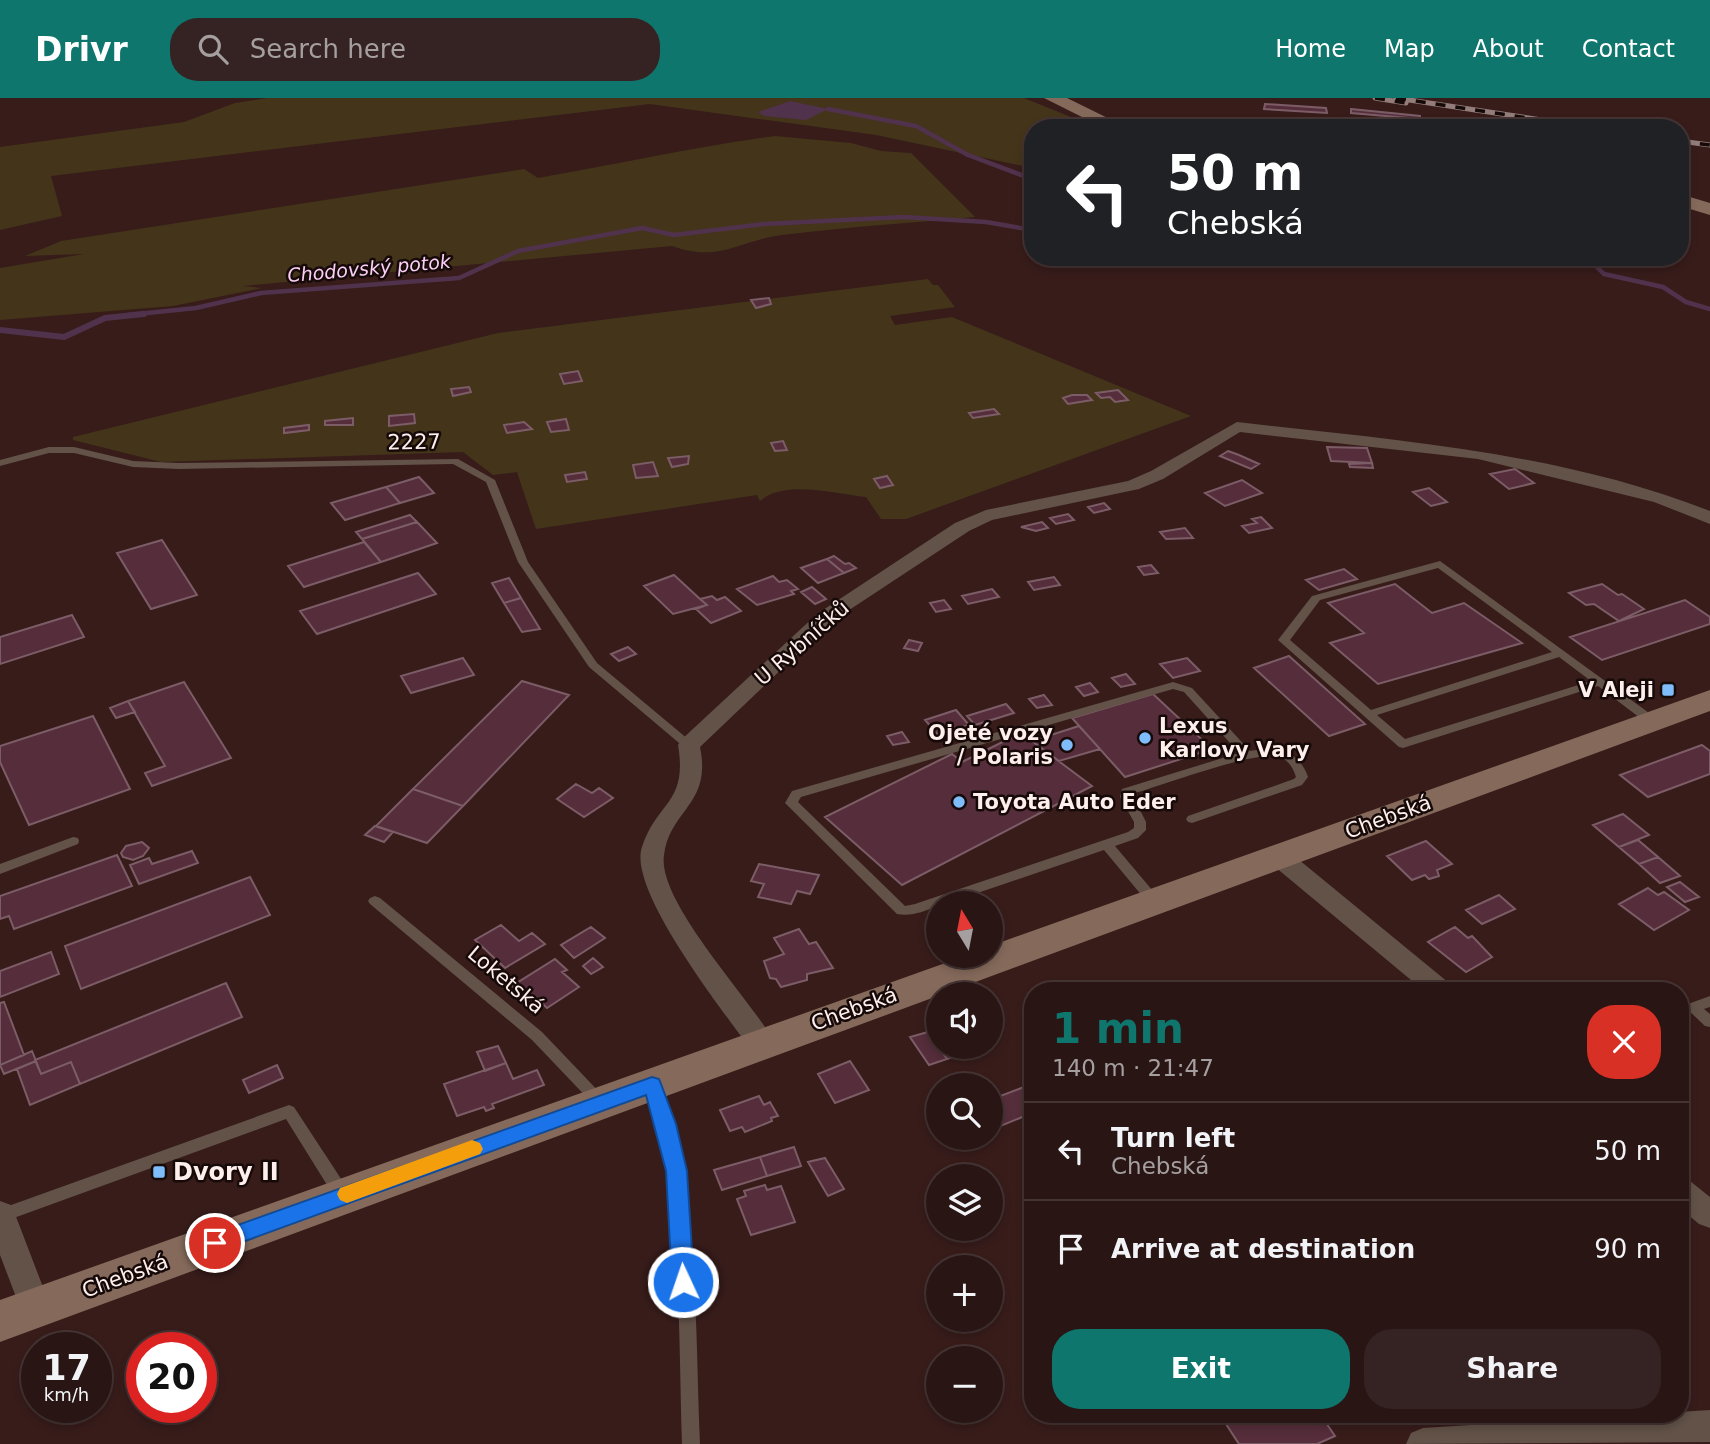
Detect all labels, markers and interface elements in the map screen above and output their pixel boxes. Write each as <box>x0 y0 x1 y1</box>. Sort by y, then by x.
search box <box>170 18 660 81</box>
text: Drivr <box>35 30 128 69</box>
icon: search <box>194 30 232 68</box>
text: Search here <box>250 34 406 64</box>
text: Home <box>1275 35 1346 63</box>
text: Map <box>1384 35 1435 63</box>
text: About <box>1473 35 1544 63</box>
text: Contact <box>1582 35 1675 63</box>
text: 50 m <box>1167 145 1303 202</box>
icon: left <box>1052 147 1143 238</box>
text: Chebská <box>1167 204 1304 242</box>
water label: Chodovský potok <box>286 250 453 286</box>
street label: 2227 <box>387 430 441 454</box>
street label: U Rybníčků <box>750 596 854 690</box>
place label: V Aleji <box>1578 678 1654 702</box>
marker: V Aleji <box>1660 682 1676 698</box>
place label: Lexus Karlovy Vary <box>1159 714 1310 762</box>
place label: Ojeté vozy / Polaris <box>928 721 1053 769</box>
marker: Lexus Karlovy Vary <box>1137 730 1153 746</box>
marker: Ojeté vozy / Polaris <box>1059 737 1075 753</box>
place label: Toyota Auto Eder <box>973 790 1176 814</box>
street label: Chebská <box>1342 790 1434 844</box>
marker: Toyota Auto Eder <box>951 794 967 810</box>
north arrow <box>926 891 1003 968</box>
map controls <box>926 891 1003 1423</box>
street label: Loketská <box>463 941 549 1019</box>
street label: Chebská <box>808 982 900 1036</box>
button: sound <box>926 982 1003 1059</box>
text: 1 min <box>1052 1004 1184 1053</box>
button: close <box>1587 1005 1661 1079</box>
text: 140 m · 21:47 <box>1052 1055 1214 1081</box>
button: search <box>926 1073 1003 1150</box>
text: Turn left <box>1111 1123 1235 1153</box>
icon: left <box>1052 1132 1090 1170</box>
text: 50 m <box>1594 1136 1661 1166</box>
text: Chebská <box>1111 1153 1209 1179</box>
place label: Dvory II <box>173 1158 279 1186</box>
marker: Dvory II <box>151 1164 167 1180</box>
button: layers <box>926 1164 1003 1241</box>
pin <box>185 1213 245 1273</box>
icon: arrive <box>196 1224 234 1262</box>
icon: arrive <box>1052 1230 1090 1268</box>
text: Arrive at destination <box>1111 1234 1415 1264</box>
text: 90 m <box>1594 1234 1661 1264</box>
position arrow <box>646 1245 720 1319</box>
street label: Chebská <box>79 1249 171 1303</box>
button: + <box>926 1255 1003 1332</box>
button: Exit <box>1052 1329 1350 1409</box>
button: Share <box>1364 1329 1661 1409</box>
speed limit sign: 20 <box>126 1332 217 1423</box>
button: − <box>926 1346 1003 1423</box>
text: 17 <box>42 1348 91 1388</box>
text: km/h <box>44 1384 89 1405</box>

